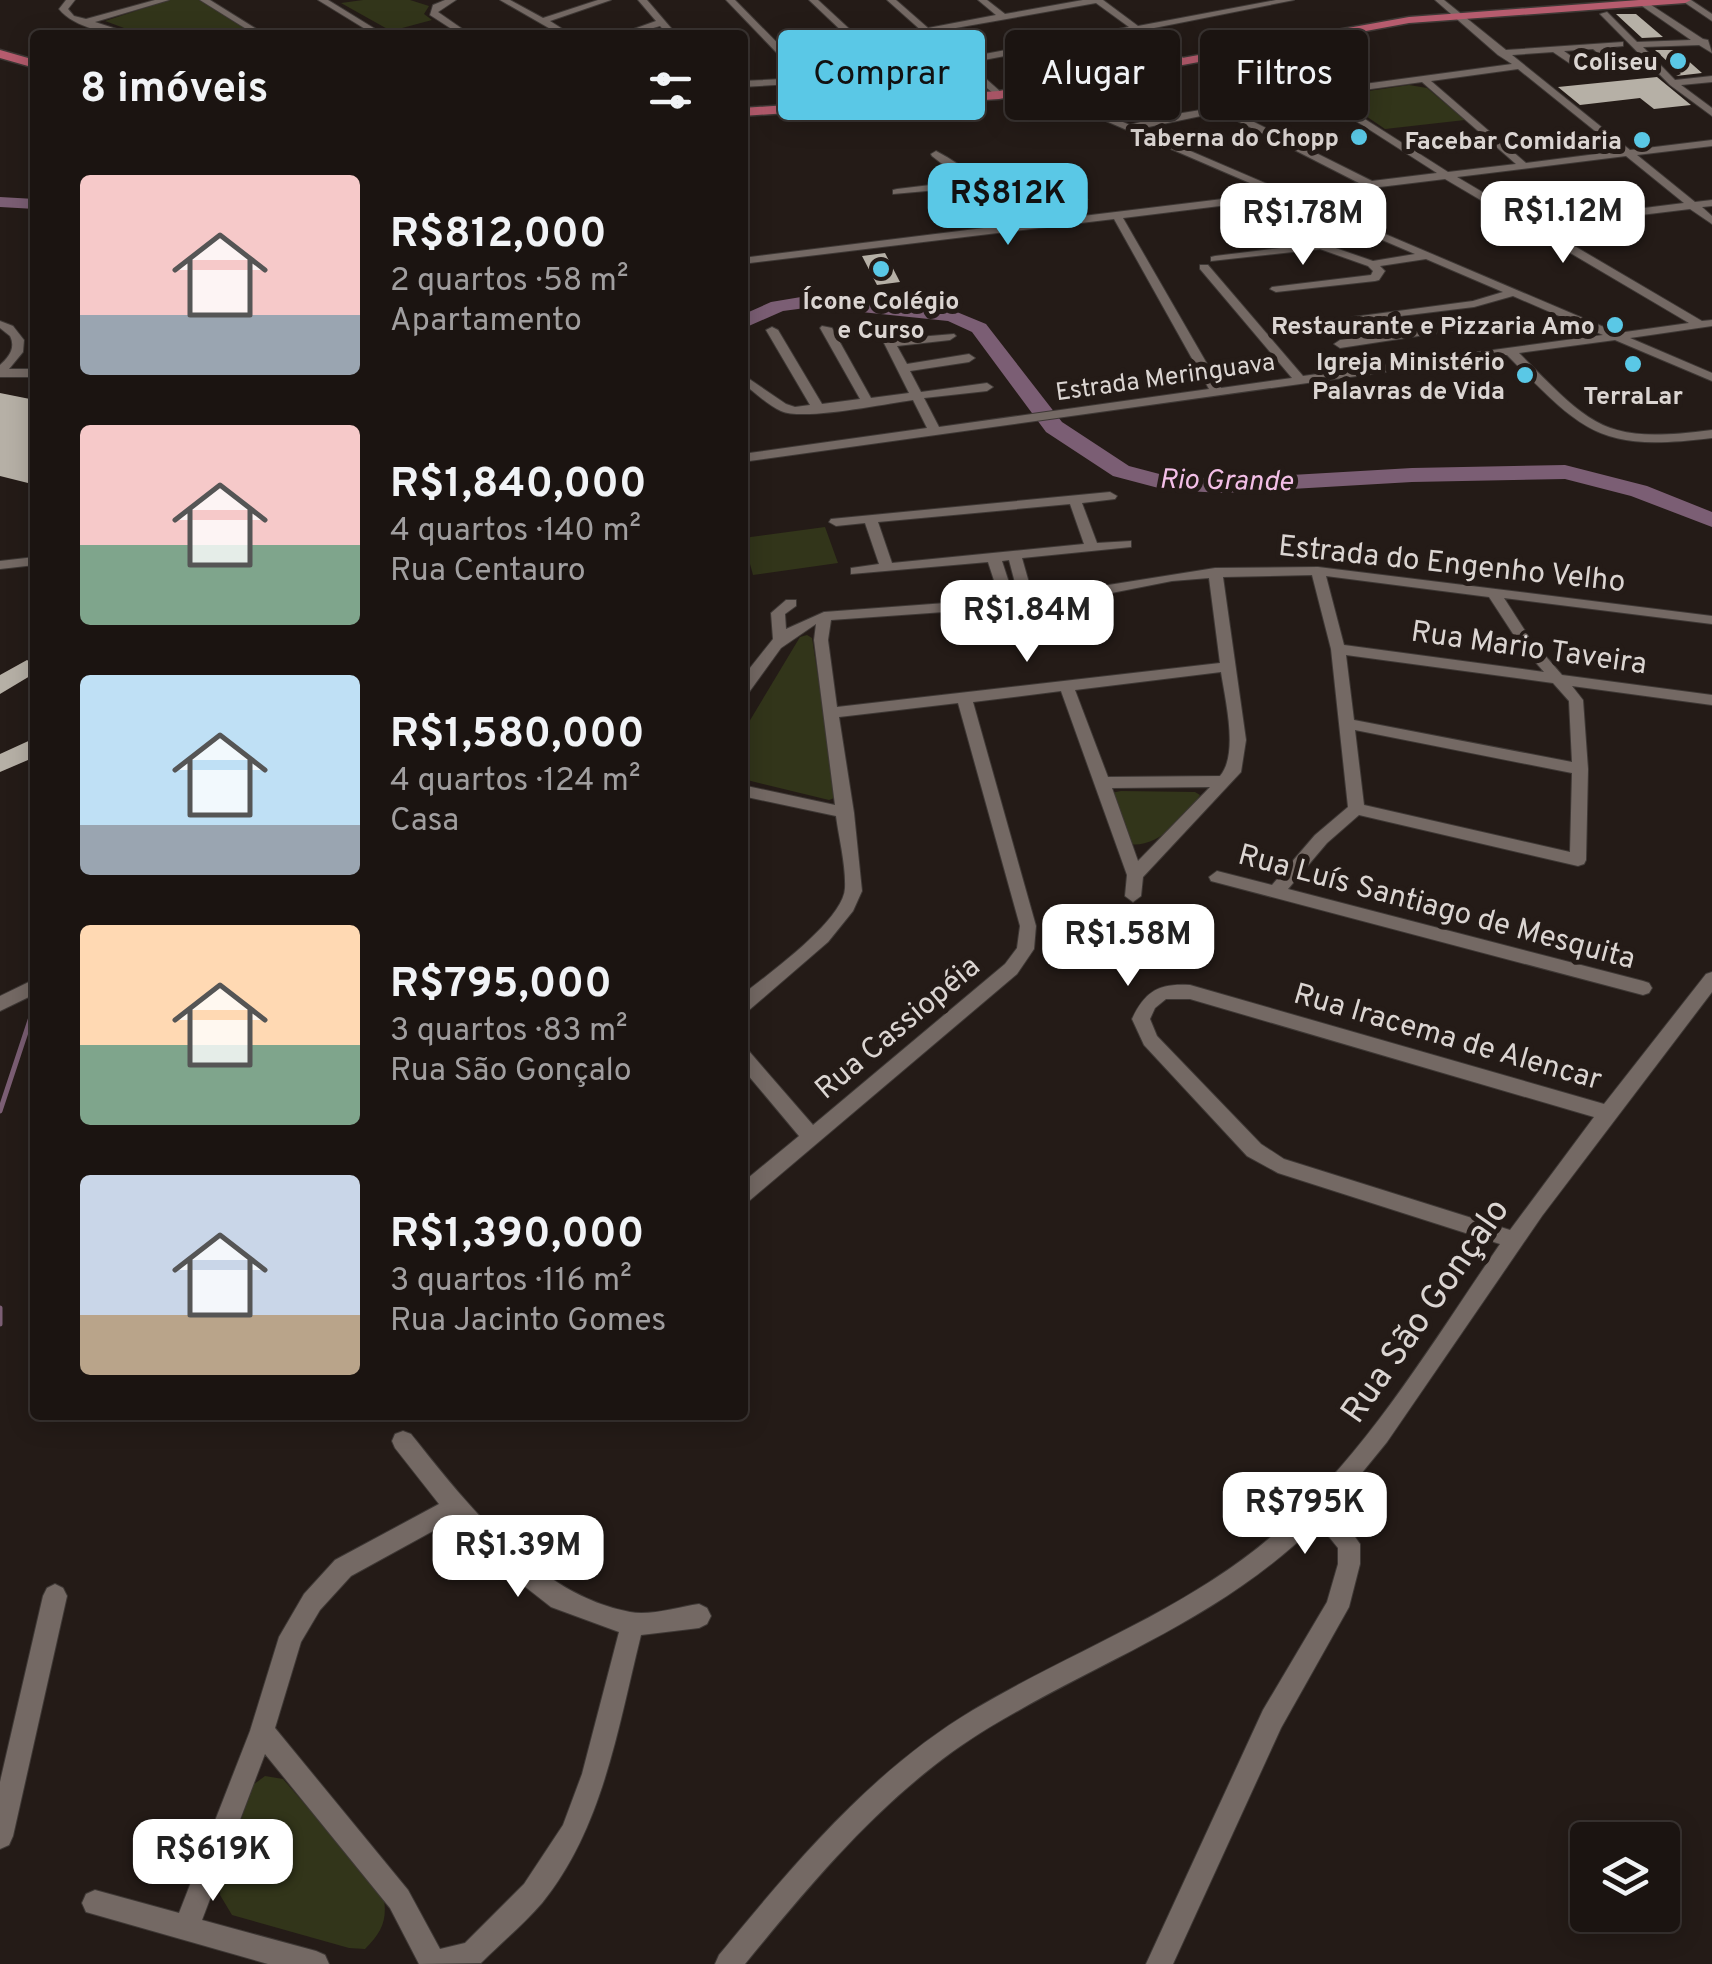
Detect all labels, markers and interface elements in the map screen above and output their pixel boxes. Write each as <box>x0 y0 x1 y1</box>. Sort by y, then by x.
chip: Comprar <box>778 30 985 120</box>
chip: Alugar <box>1005 30 1180 120</box>
chip: Filtros <box>1200 30 1368 120</box>
place label: Coliseu <box>1573 48 1658 80</box>
marker: Coliseu <box>1667 50 1689 72</box>
icon: filters <box>643 63 698 118</box>
text: 8 imóveis <box>80 64 268 117</box>
place label: Taberna do Chopp <box>1130 124 1339 156</box>
marker: Taberna do Chopp <box>1348 126 1370 148</box>
place label: Facebar Comidaria <box>1405 127 1622 159</box>
marker: Facebar Comidaria <box>1631 129 1653 151</box>
pin: R$812K <box>927 163 1089 248</box>
text: R$812K <box>950 175 1066 215</box>
pin: R$1.12M <box>1471 181 1655 266</box>
pin: R$1.78M <box>1211 183 1395 268</box>
text: R$1.12M <box>1503 193 1623 233</box>
text: R$1.78M <box>1242 195 1364 235</box>
text: R$812,000 <box>390 209 607 262</box>
icon: home <box>160 215 280 335</box>
marker: Ícone Colégio e Curso <box>870 258 892 280</box>
text: 2 quartos · 58 m² <box>390 262 629 302</box>
place label: Ícone Colégio e Curso <box>803 286 959 348</box>
text: Apartamento <box>390 302 582 342</box>
place label: Restaurante e Pizzaria Amo <box>1271 312 1595 344</box>
marker: Restaurante e Pizzaria Amo <box>1604 314 1626 336</box>
street label: Estrada Meringuava <box>1054 348 1277 410</box>
place label: Igreja Ministério Palavras de Vida <box>1312 348 1505 409</box>
marker: TerraLar <box>1622 353 1644 375</box>
marker: Igreja Ministério Palavras de Vida <box>1514 364 1536 386</box>
place label: TerraLar <box>1583 382 1683 414</box>
text: R$1,840,000 <box>390 459 647 512</box>
water label: Rio Grande <box>1159 463 1294 501</box>
icon: home <box>160 465 280 585</box>
text: 4 quartos · 140 m² <box>390 512 641 552</box>
street label: Estrada do Engenho Velho <box>1276 529 1627 602</box>
text: Rua Centauro <box>390 552 586 592</box>
pin: R$1.84M <box>935 580 1119 665</box>
text: R$1.84M <box>963 592 1091 632</box>
street label: Rua Mario Taveira <box>1408 615 1649 684</box>
text: R$1,580,000 <box>390 709 645 762</box>
icon: home <box>160 715 280 835</box>
text: 4 quartos · 124 m² <box>390 762 640 802</box>
text: Casa <box>390 802 459 842</box>
street label: Rua Luís Santiago de Mesquita <box>1234 838 1639 979</box>
pin: R$1.58M <box>1036 904 1220 989</box>
text: R$1.58M <box>1064 916 1192 956</box>
street label: Rua Cassiopéia <box>809 949 989 1109</box>
text: R$795,000 <box>390 959 612 1012</box>
icon: home <box>160 965 280 1085</box>
street label: Rua Iracema de Alencar <box>1289 977 1606 1100</box>
text: 3 quartos · 83 m² <box>390 1012 628 1052</box>
text: Rua São Gonçalo <box>390 1052 632 1092</box>
street label: Rua São Gonçalo <box>1333 1191 1520 1433</box>
text: R$1,390,000 <box>390 1209 644 1262</box>
icon: home <box>160 1215 280 1335</box>
text: 3 quartos · 116 m² <box>390 1262 632 1302</box>
text: Rua Jacinto Gomes <box>390 1302 666 1342</box>
pin: R$795K <box>1224 1472 1386 1557</box>
text: R$795K <box>1245 1484 1365 1524</box>
pin: R$1.39M <box>426 1515 610 1600</box>
text: R$1.39M <box>455 1527 581 1567</box>
pin: R$619K <box>132 1819 294 1904</box>
map controls <box>1570 1822 1680 1932</box>
button: layers <box>1570 1822 1680 1932</box>
text: R$619K <box>155 1831 271 1871</box>

